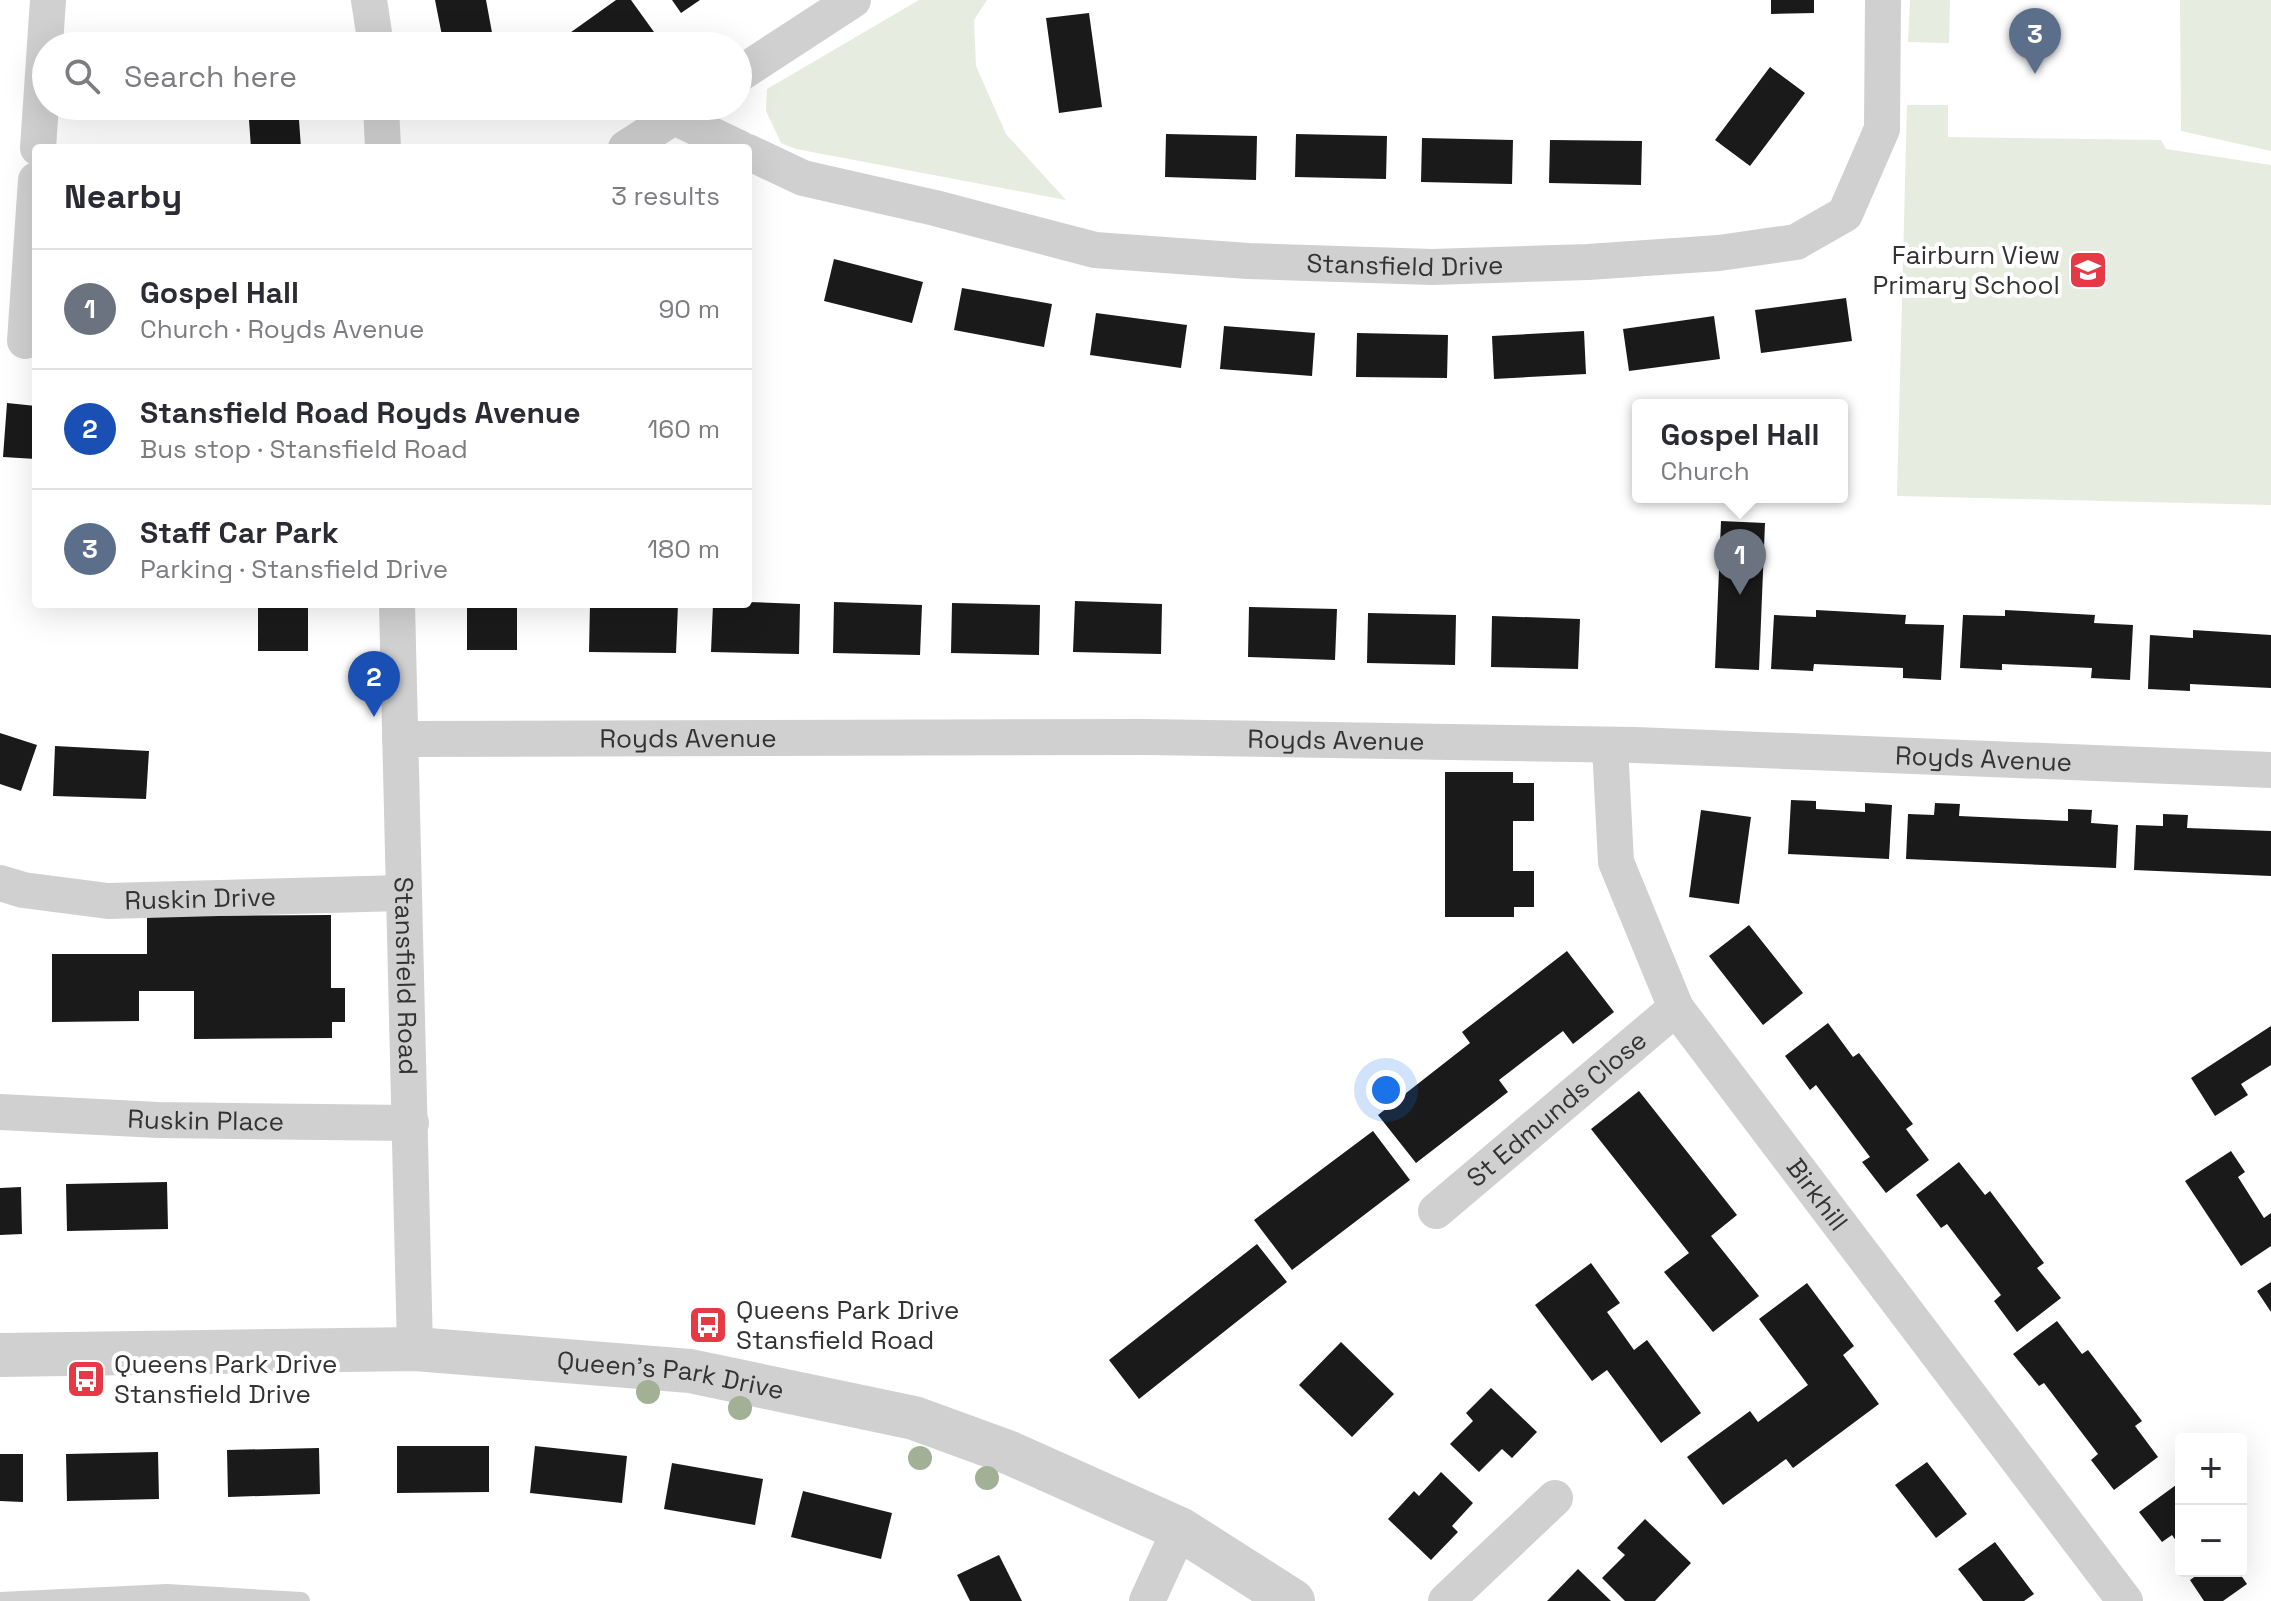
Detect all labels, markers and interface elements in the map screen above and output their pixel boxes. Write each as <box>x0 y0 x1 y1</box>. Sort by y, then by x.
pin: 3 <box>2009 8 2061 74</box>
search box <box>32 32 752 120</box>
icon: search <box>60 54 104 98</box>
text: Search here <box>124 57 297 96</box>
text: Nearby <box>64 175 182 218</box>
text: 3 results <box>611 179 720 213</box>
place label: Fairburn View Primary School <box>1873 238 2060 302</box>
street label: Stansfield Drive <box>1306 246 1504 284</box>
school or university icon: Fairburn View Primary School <box>2067 249 2109 291</box>
text: Gospel Hall <box>140 273 299 312</box>
text: 1 <box>84 292 96 326</box>
text: 90 m <box>658 292 720 326</box>
text: Church · Royds Avenue <box>140 312 424 346</box>
text: Stansfield Road Royds Avenue <box>140 393 581 432</box>
popup <box>1632 399 1848 503</box>
text: 2 <box>82 412 98 446</box>
text: 160 m <box>648 412 720 446</box>
text: Gospel Hall <box>1661 415 1819 454</box>
text: Bus stop · Stansfield Road <box>140 432 468 466</box>
text: Church <box>1661 454 1750 488</box>
text: Staff Car Park <box>140 513 339 552</box>
pin: 1 <box>1714 529 1766 595</box>
text: 3 <box>82 532 98 566</box>
text: 180 m <box>647 532 720 566</box>
text: Parking · Stansfield Drive <box>140 552 448 586</box>
pin: 2 <box>348 651 400 717</box>
street label: Royds Avenue <box>599 721 777 755</box>
street label: Royds Avenue <box>1247 722 1425 759</box>
street label: Royds Avenue <box>1895 738 2073 779</box>
street label: Stansfield Road <box>387 876 425 1076</box>
street label: Ruskin Drive <box>124 879 276 918</box>
street label: St Edmunds Close <box>1460 1023 1654 1195</box>
your location <box>1366 1070 1406 1110</box>
street label: Ruskin Place <box>127 1101 284 1138</box>
street label: Birkhill <box>1779 1151 1856 1238</box>
place label: Queens Park Drive Stansfield Road <box>736 1293 959 1357</box>
bus stop icon: Queens Park Drive Stansfield Road <box>687 1304 729 1346</box>
street label: Queen's Park Drive <box>556 1343 787 1407</box>
place label: Queens Park Drive Stansfield Drive <box>114 1347 337 1411</box>
bus stop icon: Queens Park Drive Stansfield Drive <box>65 1358 107 1400</box>
map controls <box>2175 1433 2247 1577</box>
button: + <box>2175 1433 2247 1505</box>
button: − <box>2175 1505 2247 1577</box>

